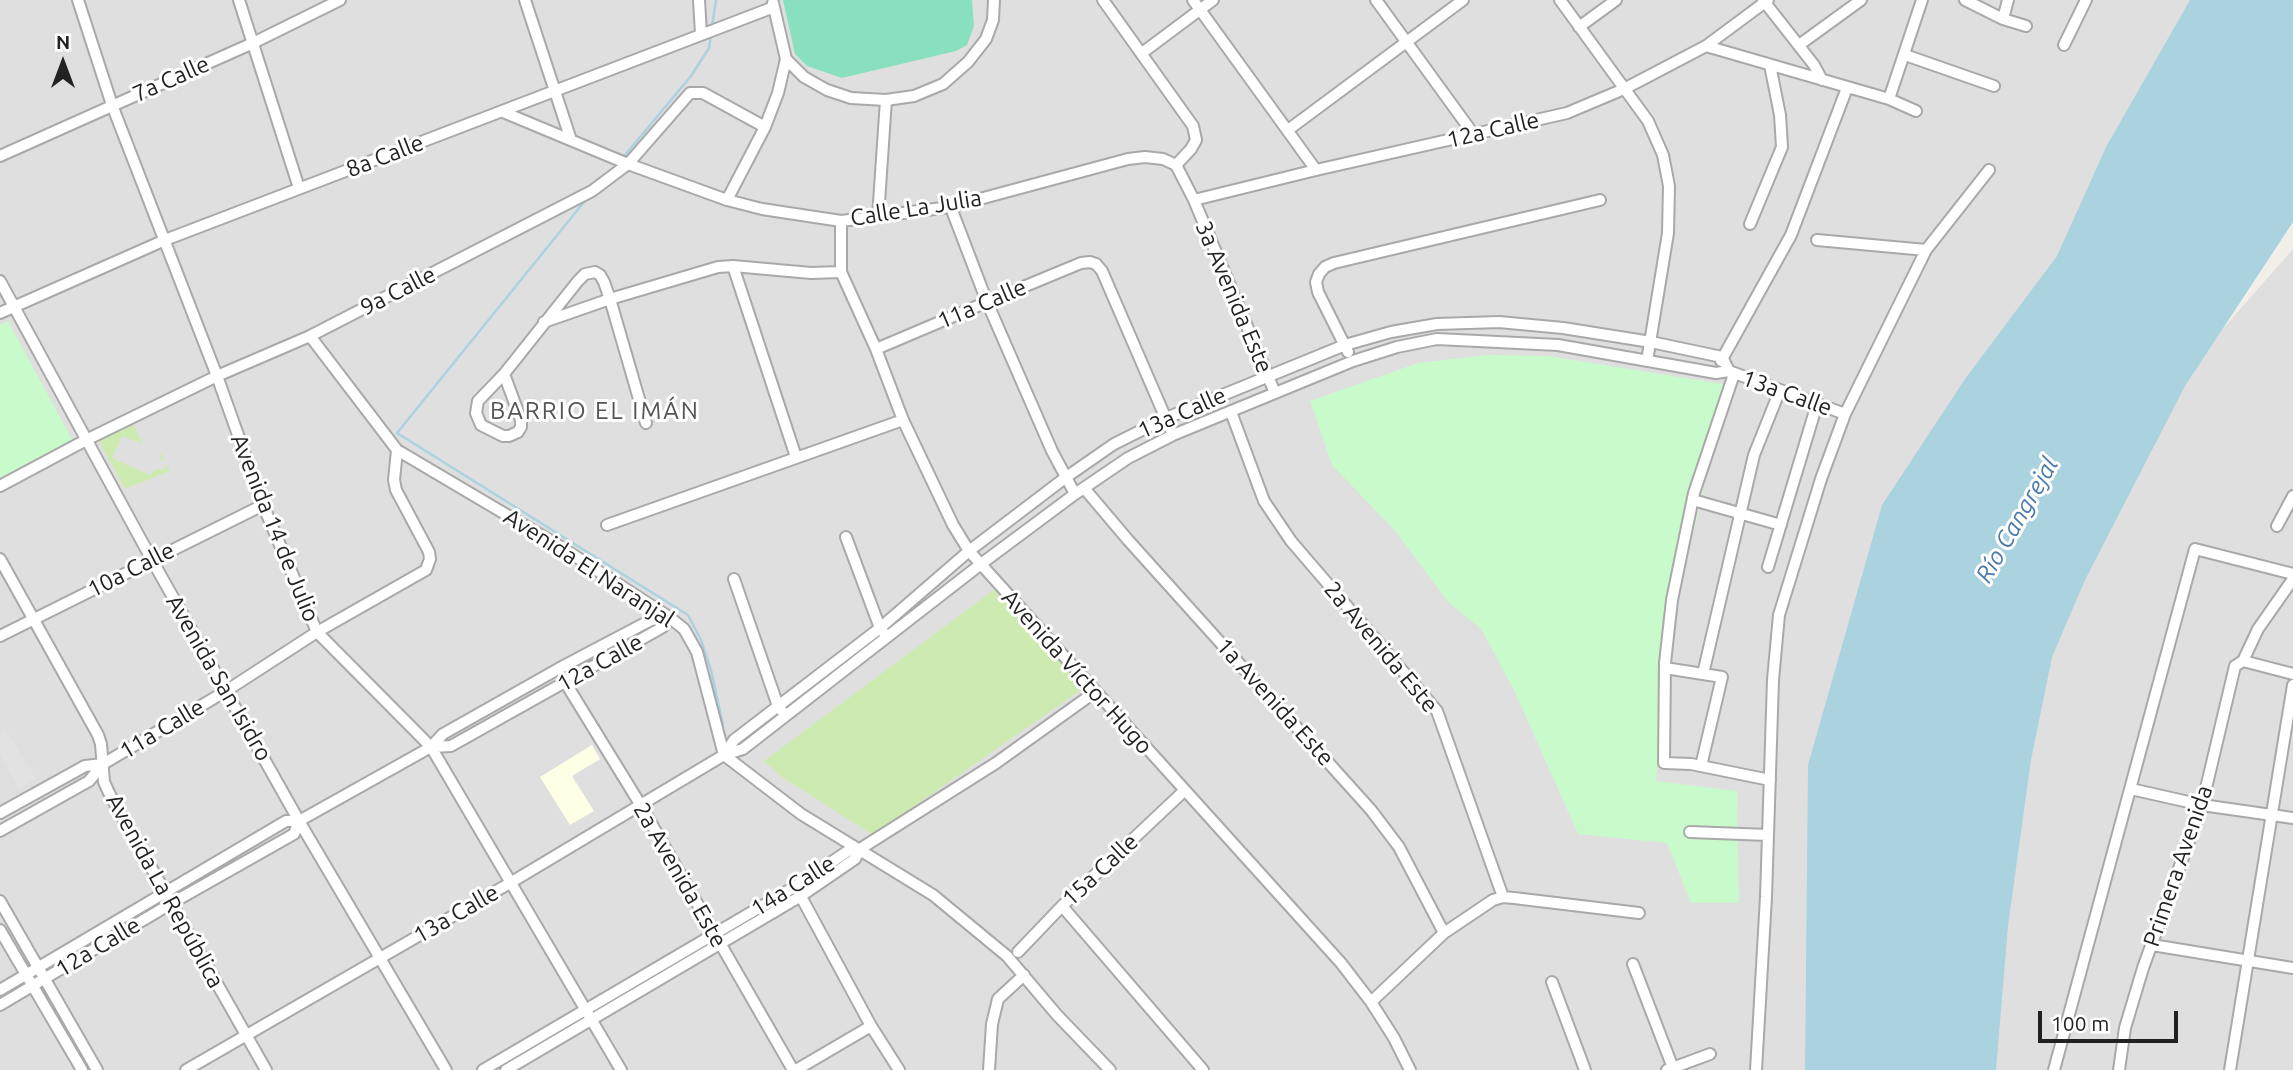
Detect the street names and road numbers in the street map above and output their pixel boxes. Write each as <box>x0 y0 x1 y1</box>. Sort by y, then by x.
street label: 7a Calle <box>129 50 213 108</box>
street label: 12a Calle <box>1444 106 1542 154</box>
street label: 8a Calle <box>342 129 428 183</box>
street label: Calle La Julia <box>848 184 984 232</box>
street label: 3a Avenida Este <box>1190 217 1278 377</box>
street label: 9a Calle <box>356 260 440 322</box>
street label: 11a Calle <box>933 273 1031 335</box>
street label: 13a Calle <box>1738 364 1836 422</box>
street label: 13a Calle <box>1134 381 1230 445</box>
street label: Avenida 14 de Julio <box>225 430 325 626</box>
street label: Avenida El Naranjal <box>499 503 679 633</box>
street label: 10a Calle <box>83 536 179 604</box>
street label: 2a Avenida Este <box>1318 576 1444 718</box>
street label: Avenida Víctor Hugo <box>996 584 1158 760</box>
street label: Avenida San Isidro <box>160 590 278 766</box>
street label: 12a Calle <box>552 628 648 698</box>
street label: 1a Avenida Este <box>1210 632 1340 772</box>
street label: 11a Calle <box>115 693 209 765</box>
street label: Primera Avenida <box>2137 782 2219 950</box>
street label: Avenida La República <box>100 789 230 993</box>
street label: 2a Avenida Este <box>627 798 733 952</box>
street label: 15a Calle <box>1056 828 1144 912</box>
street label: 14a Calle <box>746 849 840 923</box>
street label: 13a Calle <box>409 879 503 949</box>
street label: 12a Calle <box>51 911 145 983</box>

